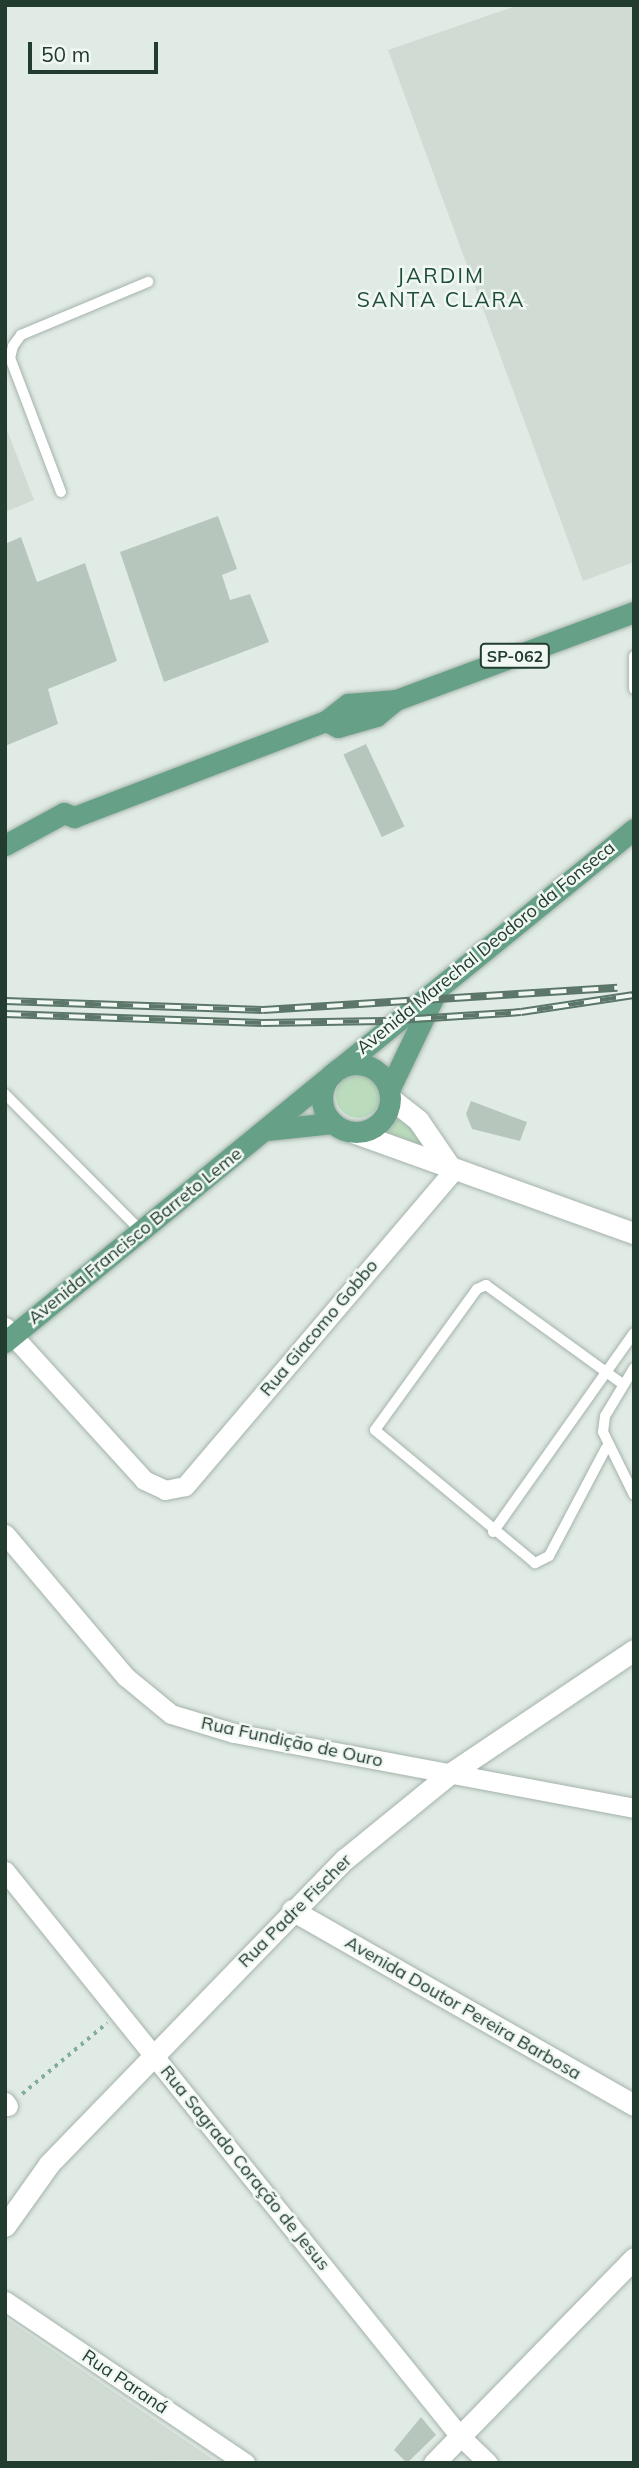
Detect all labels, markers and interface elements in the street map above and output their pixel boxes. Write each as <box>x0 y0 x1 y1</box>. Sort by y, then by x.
scale bar <box>32 28 161 72</box>
text: 50 m <box>41 41 90 67</box>
district label: JARDIM SANTA CLARA <box>358 262 524 312</box>
road number: SP-062 <box>478 643 552 668</box>
street label: Avenida Marechal Deodoro da Fonseca <box>353 837 619 1059</box>
street label: Avenida Francisco Barreto Leme <box>24 1143 246 1329</box>
street label: Rua Giacomo Gobbo <box>256 1255 382 1401</box>
street label: Rua Fundição de Ouro <box>199 1712 385 1772</box>
street label: Rua Padre Fischer <box>234 1850 356 1972</box>
street label: Avenida Doutor Pereira Barbosa <box>341 1931 585 2085</box>
street label: Rua Sagrado Coração de Jesus <box>156 2061 334 2275</box>
street label: Rua Paraná <box>78 2345 172 2419</box>

